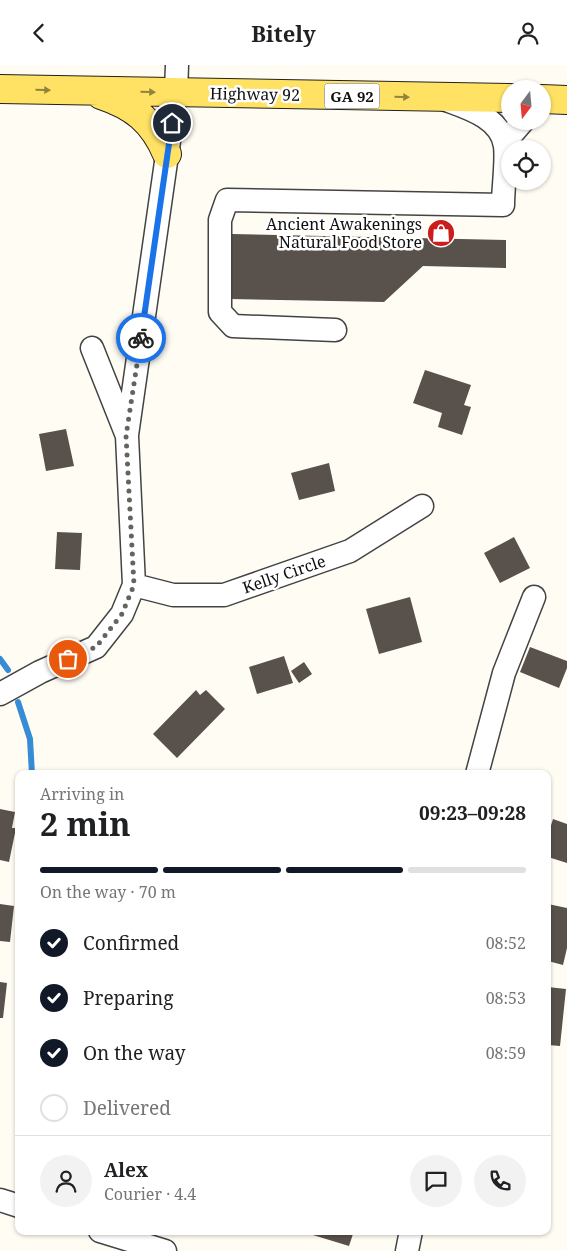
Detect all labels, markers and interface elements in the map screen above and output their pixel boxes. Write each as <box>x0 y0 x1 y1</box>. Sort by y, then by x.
text: Bitely <box>251 18 316 48</box>
icon: back <box>25 19 53 47</box>
icon: person <box>514 19 542 47</box>
north arrow <box>501 80 551 130</box>
map controls <box>501 80 551 190</box>
street label: Highway 92 <box>210 82 300 106</box>
road number: GA 92 <box>324 83 380 109</box>
one-way arrow <box>35 86 51 94</box>
one-way arrow <box>140 88 156 96</box>
one-way arrow <box>395 93 411 101</box>
pin <box>151 102 193 144</box>
icon: home <box>158 109 186 137</box>
button: locate <box>501 140 551 190</box>
place label: Ancient Awakenings Natural Food Store <box>266 213 422 253</box>
shop icon: Ancient Awakenings Natural Food Store <box>426 218 456 248</box>
courier <box>116 313 166 363</box>
icon: bike <box>127 324 155 352</box>
street label: Kelly Circle <box>240 550 328 598</box>
pin <box>47 638 89 680</box>
icon: bag <box>54 645 82 673</box>
text: Arriving in <box>40 783 124 805</box>
text: 09:23–09:28 <box>419 800 526 826</box>
text: 2 min <box>40 802 131 845</box>
text: On the way · 70 m <box>40 881 176 903</box>
icon: check <box>40 929 68 957</box>
text: Confirmed <box>83 930 179 956</box>
text: 08:52 <box>486 932 526 954</box>
icon: check <box>40 984 68 1012</box>
text: Preparing <box>83 985 173 1011</box>
text: 08:53 <box>486 987 526 1009</box>
icon: check <box>40 1039 68 1067</box>
text: On the way <box>83 1040 186 1066</box>
text: 08:59 <box>486 1042 526 1064</box>
text: Delivered <box>83 1095 171 1121</box>
button: person <box>40 1155 92 1207</box>
button: chat <box>410 1155 462 1207</box>
button: phone <box>474 1155 526 1207</box>
text: Alex <box>104 1157 148 1183</box>
text: Courier · 4.4 <box>104 1183 196 1205</box>

